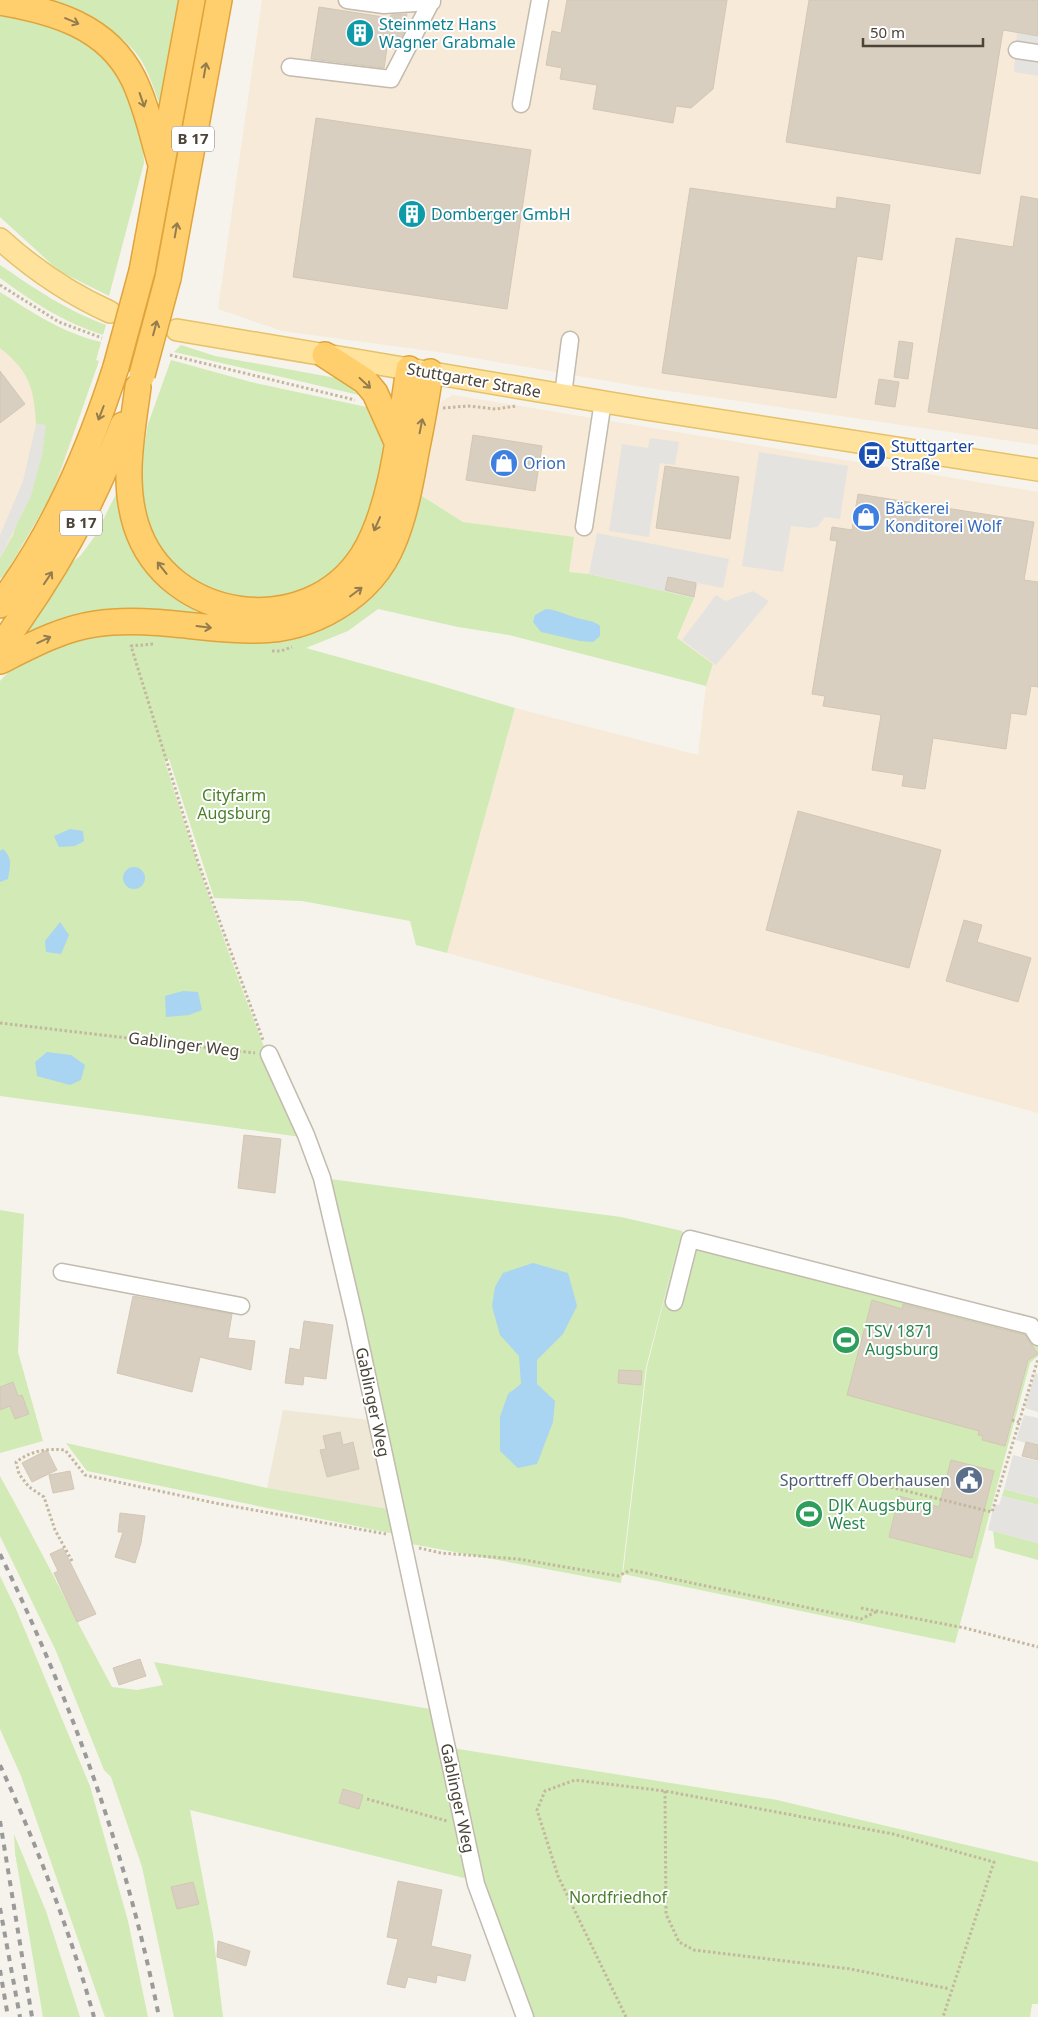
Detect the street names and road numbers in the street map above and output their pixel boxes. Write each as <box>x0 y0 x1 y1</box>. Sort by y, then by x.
road number: B 17 <box>172 126 214 152</box>
street label: Stuttgarter Straße <box>405 357 543 403</box>
road number: B 17 <box>60 510 102 536</box>
street label: Gablinger Weg <box>127 1026 241 1062</box>
street label: Gablinger Weg <box>351 1345 395 1459</box>
street label: Gablinger Weg <box>436 1741 480 1855</box>

